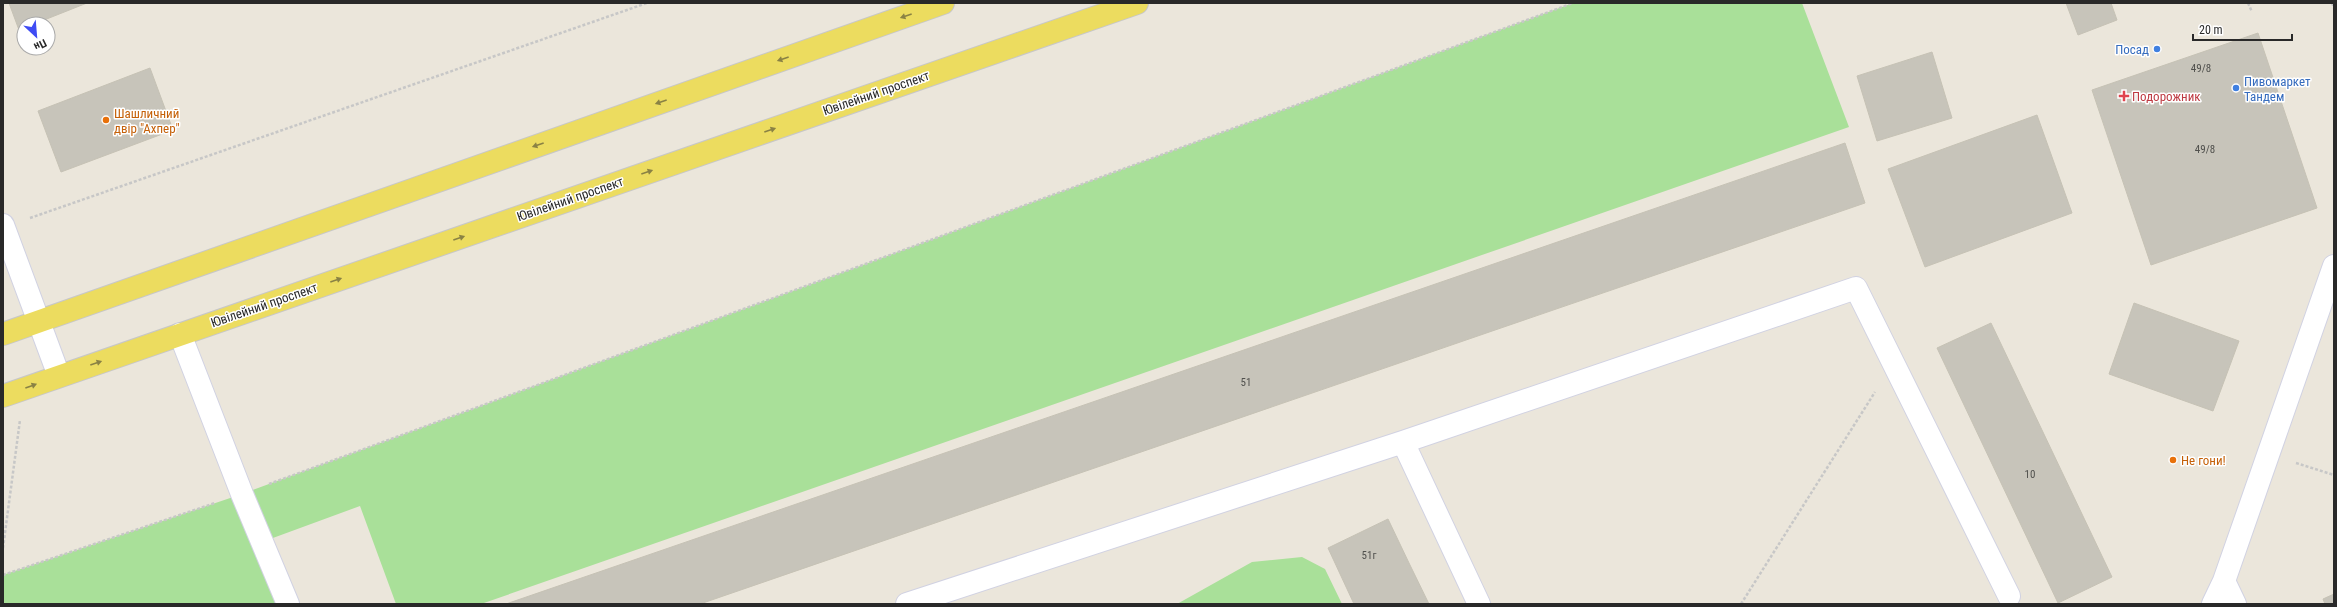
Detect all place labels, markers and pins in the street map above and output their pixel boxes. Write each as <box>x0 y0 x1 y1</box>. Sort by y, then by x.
place label: Посад <box>2115 42 2149 57</box>
marker: Посад <box>2152 44 2162 54</box>
place label: Пивомаркет Тандем <box>2244 74 2311 104</box>
marker: Пивомаркет Тандем <box>2231 83 2241 93</box>
place label: Подорожник <box>2132 89 2201 104</box>
marker: Подорожник <box>2119 91 2129 101</box>
place label: Шашличний двір "Ахпер" <box>114 106 180 136</box>
marker: Шашличний двір "Ахпер" <box>101 115 111 125</box>
place label: Не гони! <box>2181 453 2226 468</box>
marker: Не гони! <box>2168 455 2178 465</box>

